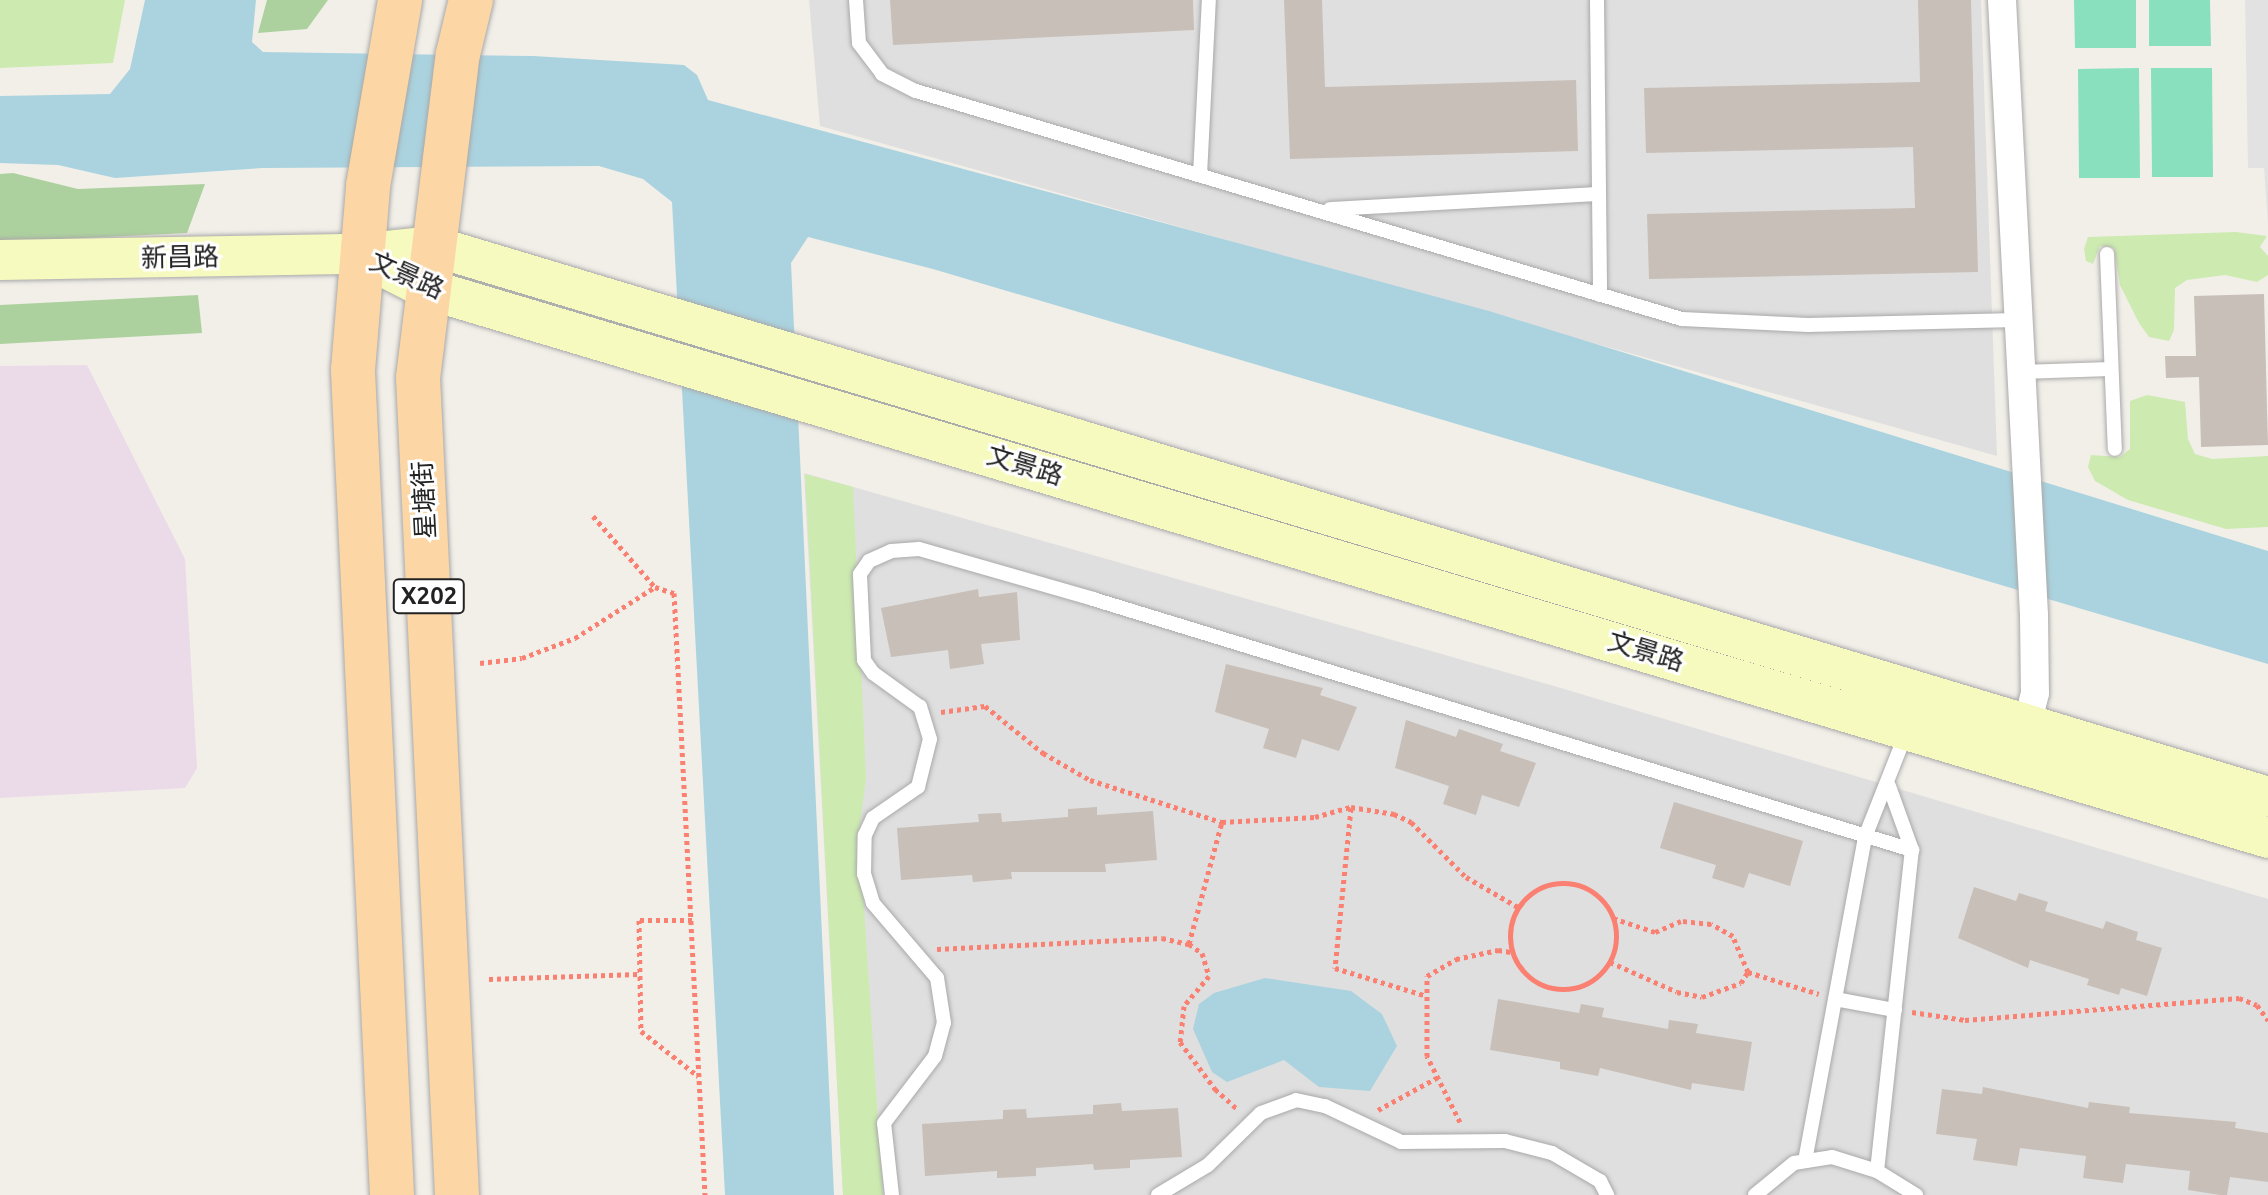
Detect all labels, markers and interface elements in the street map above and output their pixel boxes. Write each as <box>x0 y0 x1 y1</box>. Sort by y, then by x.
street label: 新昌路 <box>141 241 219 273</box>
street label: 文景路 <box>365 245 449 305</box>
street label: 文景路 <box>983 439 1067 491</box>
street label: 星塘街 <box>406 460 442 540</box>
road number: X202 <box>391 576 467 616</box>
street label: 文景路 <box>1604 625 1688 677</box>

